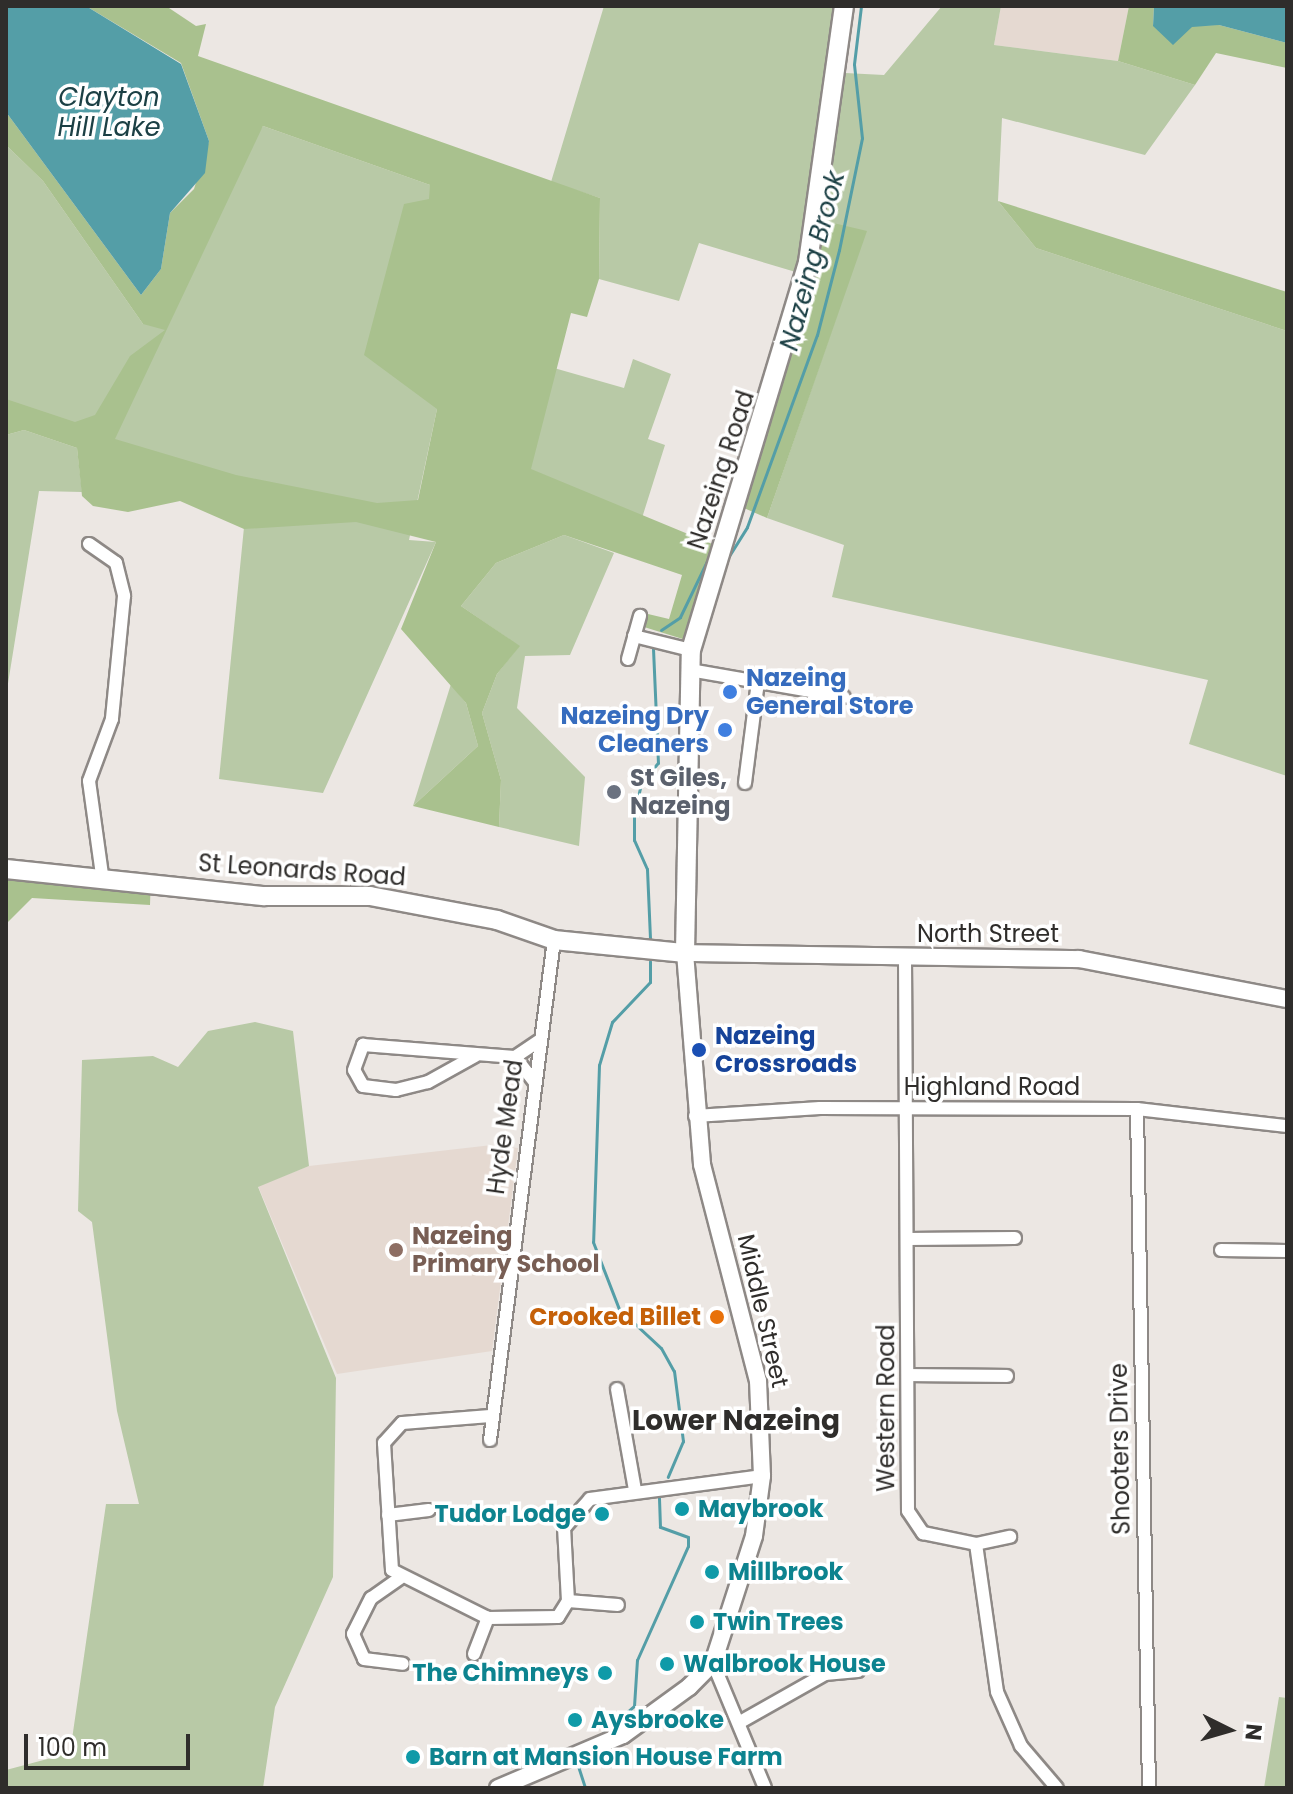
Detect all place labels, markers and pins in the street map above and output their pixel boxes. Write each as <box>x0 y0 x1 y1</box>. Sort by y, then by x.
place label: Nazeing General Store <box>746 664 914 720</box>
marker: Nazeing General Store <box>721 683 739 701</box>
place label: Nazeing Dry Cleaners <box>560 702 709 758</box>
marker: Nazeing Dry Cleaners <box>716 721 734 739</box>
place label: St Giles, Nazeing <box>630 764 731 820</box>
marker: St Giles, Nazeing <box>605 783 623 801</box>
place label: Nazeing Crossroads <box>715 1022 857 1078</box>
marker: Nazeing Crossroads <box>690 1041 708 1059</box>
place label: Nazeing Primary School <box>412 1222 600 1278</box>
marker: Nazeing Primary School <box>387 1241 405 1259</box>
place label: Crooked Billet <box>529 1303 701 1331</box>
marker: Crooked Billet <box>708 1308 726 1326</box>
place label: Maybrook <box>698 1495 823 1523</box>
place label: Tudor Lodge <box>435 1500 586 1528</box>
marker: Maybrook <box>673 1500 691 1518</box>
marker: Tudor Lodge <box>593 1505 611 1523</box>
place label: Millbrook <box>728 1558 843 1586</box>
marker: Millbrook <box>703 1563 721 1581</box>
place label: Twin Trees <box>713 1608 844 1636</box>
marker: Twin Trees <box>688 1613 706 1631</box>
place label: Walbrook House <box>683 1650 886 1678</box>
marker: Walbrook House <box>658 1655 676 1673</box>
place label: The Chimneys <box>412 1659 589 1687</box>
marker: The Chimneys <box>596 1664 614 1682</box>
place label: Aysbrooke <box>591 1706 724 1734</box>
marker: Aysbrooke <box>566 1711 584 1729</box>
place label: Barn at Mansion House Farm <box>429 1743 783 1771</box>
marker: Barn at Mansion House Farm <box>404 1748 422 1766</box>

